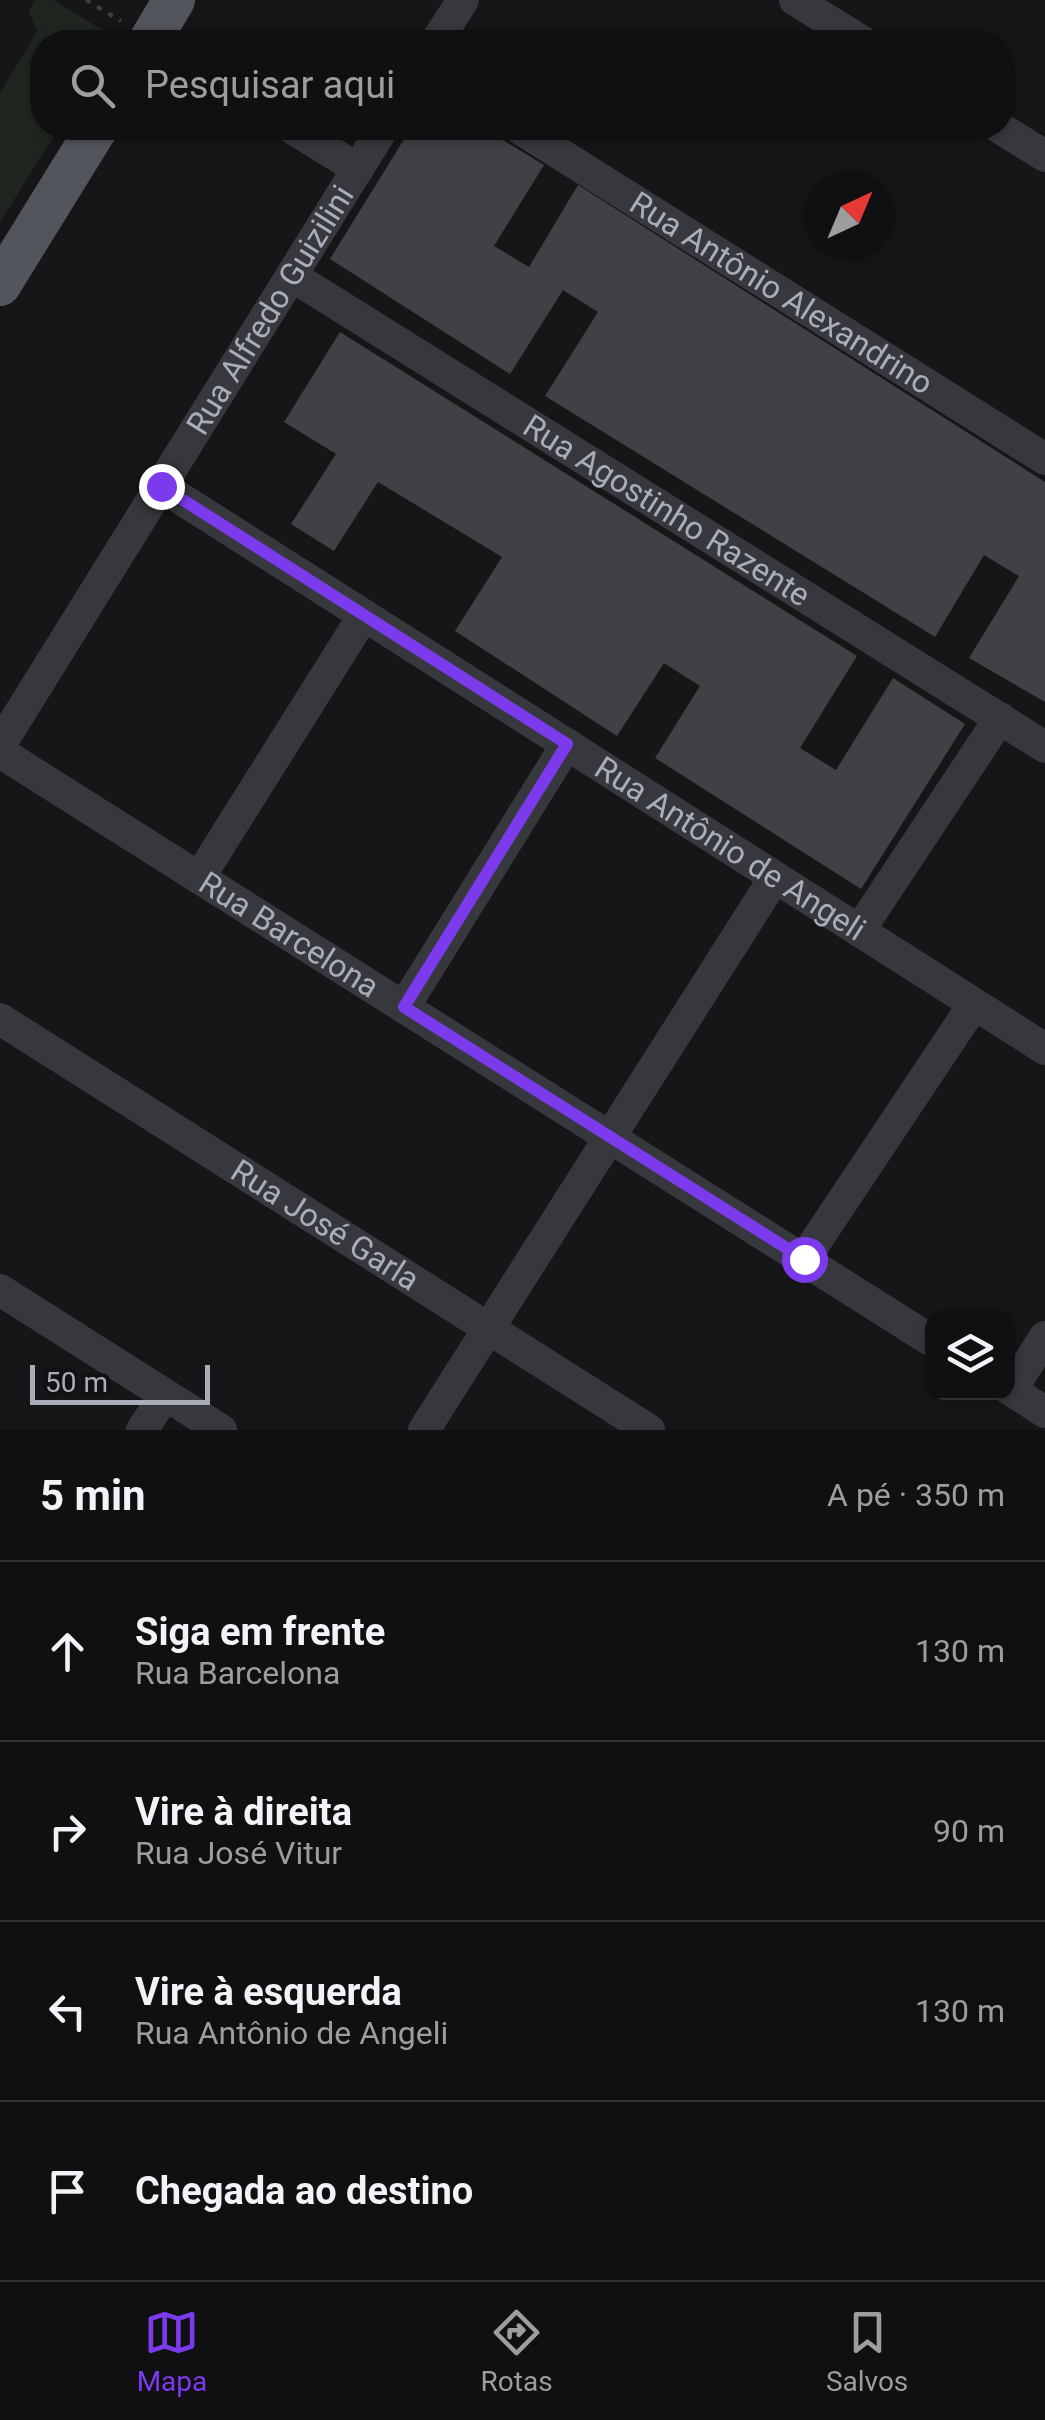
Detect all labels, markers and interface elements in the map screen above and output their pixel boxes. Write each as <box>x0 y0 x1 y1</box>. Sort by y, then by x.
search box <box>30 30 1015 140</box>
icon: search <box>65 58 120 113</box>
text: Pesquisar aqui <box>145 63 395 107</box>
north arrow <box>805 170 895 260</box>
street label: Rua Alfredo Guizilini <box>178 178 362 442</box>
street label: Rua Antônio Alexandrino <box>623 184 940 403</box>
street label: Rua Agostinho Razente <box>516 407 817 614</box>
route end <box>139 464 185 510</box>
street label: Rua Antônio de Angeli <box>588 748 873 949</box>
street label: Rua Barcelona <box>192 864 386 1006</box>
street label: Rua José Garla <box>224 1151 426 1299</box>
route start <box>782 1237 828 1283</box>
map controls <box>925 1310 1015 1400</box>
button: layers <box>925 1310 1015 1400</box>
scale bar <box>30 1360 210 1404</box>
text: 50 m <box>45 1366 108 1399</box>
text: 5 min <box>40 1471 146 1520</box>
text: A pé · 350 m <box>827 1476 1005 1514</box>
text: Siga em frente <box>135 1610 385 1654</box>
icon: ahead <box>40 1624 95 1679</box>
text: 130 m <box>915 1632 1005 1670</box>
text: Rua Barcelona <box>135 1654 340 1692</box>
text: Vire à direita <box>135 1790 352 1834</box>
icon: right <box>40 1804 95 1859</box>
text: 90 m <box>933 1812 1005 1850</box>
text: Rua José Vitur <box>135 1834 342 1872</box>
text: Vire à esquerda <box>135 1970 402 2014</box>
icon: left <box>40 1984 95 2039</box>
text: 130 m <box>915 1992 1005 2030</box>
text: Rua Antônio de Angeli <box>135 2014 448 2052</box>
icon: arrive <box>40 2164 95 2219</box>
text: Chegada ao destino <box>135 2169 473 2213</box>
tab: Mapa <box>137 2305 207 2398</box>
tab: Rotas <box>481 2305 553 2398</box>
tab: Salvos <box>826 2305 908 2398</box>

